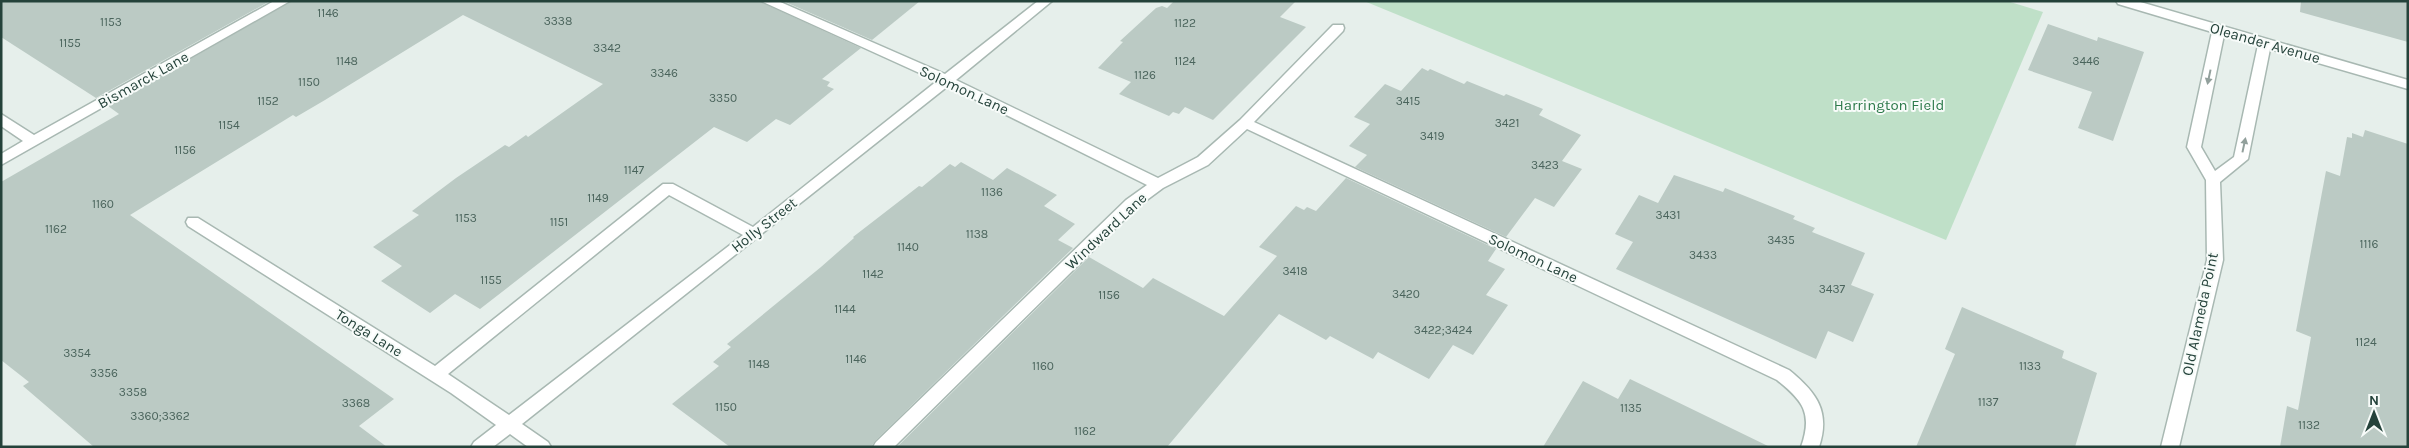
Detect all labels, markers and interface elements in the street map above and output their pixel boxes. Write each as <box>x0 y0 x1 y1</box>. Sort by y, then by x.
house number: 1146 <box>317 6 339 20</box>
house number: 3338 <box>544 14 572 28</box>
house number: 1153 <box>100 15 122 29</box>
house number: 1122 <box>1174 16 1196 30</box>
street label: Oleander Avenue <box>2208 19 2322 67</box>
house number: 1155 <box>59 36 81 50</box>
house number: 3342 <box>593 41 621 55</box>
street label: Bismarck Lane <box>94 48 192 112</box>
house number: 1148 <box>336 54 358 68</box>
house number: 1124 <box>1174 54 1196 68</box>
house number: 3446 <box>2072 54 2100 68</box>
street label: Solomon Lane <box>916 61 1012 119</box>
house number: 3346 <box>650 66 678 80</box>
house number: 1126 <box>1134 68 1156 82</box>
one-way arrow <box>2205 70 2213 85</box>
house number: 1150 <box>298 75 320 89</box>
house number: 3350 <box>709 91 737 105</box>
house number: 1152 <box>257 94 279 108</box>
house number: 3415 <box>1396 94 1420 108</box>
park label: Harrington Field <box>1834 96 1944 114</box>
house number: 3421 <box>1495 116 1519 130</box>
house number: 1154 <box>218 118 240 132</box>
house number: 3419 <box>1420 129 1444 143</box>
one-way arrow <box>2240 138 2248 153</box>
house number: 1156 <box>174 143 196 157</box>
house number: 3423 <box>1531 158 1559 172</box>
house number: 1147 <box>624 163 644 177</box>
house number: 1136 <box>981 185 1003 199</box>
street label: Windward Lane <box>1062 189 1150 273</box>
house number: 1149 <box>587 191 609 205</box>
street label: Holly Street <box>728 194 801 256</box>
house number: 1160 <box>92 197 114 211</box>
house number: 3431 <box>1656 208 1680 222</box>
house number: 1153 <box>455 211 477 225</box>
house number: 1151 <box>550 215 568 229</box>
house number: 1162 <box>45 222 67 236</box>
house number: 1138 <box>966 227 988 241</box>
street label: Solomon Lane <box>1485 229 1581 287</box>
house number: 3435 <box>1767 233 1795 247</box>
house number: 1116 <box>2360 237 2379 251</box>
house number: 1140 <box>897 240 919 254</box>
house number: 3433 <box>1689 248 1717 262</box>
street label: Old Alameda Point <box>2178 250 2222 377</box>
house number: 3418 <box>1282 264 1308 278</box>
house number: 1142 <box>862 267 884 281</box>
house number: 1155 <box>480 273 502 287</box>
house number: 3437 <box>1819 282 1846 296</box>
house number: 3420 <box>1392 287 1420 301</box>
house number: 1156 <box>1098 288 1120 302</box>
house number: 1144 <box>834 302 856 316</box>
street label: Tonga Lane <box>332 305 406 361</box>
house number: 3422;3424 <box>1414 323 1472 337</box>
house number: 1124 <box>2355 335 2377 349</box>
house number: 3354 <box>63 346 91 360</box>
house number: 1146 <box>845 352 867 366</box>
house number: 1148 <box>748 357 770 371</box>
house number: 1160 <box>1032 359 1054 373</box>
house number: 1133 <box>2019 359 2041 373</box>
house number: 3356 <box>90 366 118 380</box>
house number: 3358 <box>119 385 147 399</box>
north arrow <box>2349 388 2399 438</box>
text: N <box>2369 392 2379 409</box>
house number: 1137 <box>1978 395 1999 409</box>
house number: 3368 <box>342 396 370 410</box>
house number: 1150 <box>715 400 737 414</box>
house number: 1135 <box>1620 401 1642 415</box>
house number: 3360;3362 <box>130 409 190 423</box>
house number: 1132 <box>2298 418 2320 432</box>
house number: 1162 <box>1074 424 1096 438</box>

